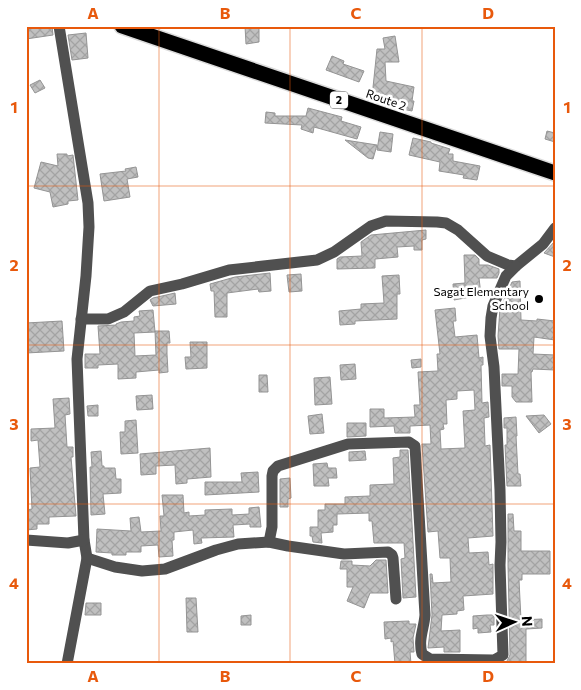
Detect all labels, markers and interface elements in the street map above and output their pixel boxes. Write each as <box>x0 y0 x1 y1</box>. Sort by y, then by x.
text: A <box>87 3 99 22</box>
text: B <box>220 3 231 22</box>
text: C <box>351 3 362 22</box>
text: D <box>482 3 494 22</box>
street label: Route 2 <box>364 86 409 113</box>
road number: 2 <box>330 92 348 108</box>
text: 1 <box>10 97 18 116</box>
text: 1 <box>563 97 571 116</box>
text: 2 <box>9 255 19 274</box>
text: 2 <box>562 255 572 274</box>
place label: Sagat Elementary School <box>433 284 529 312</box>
marker: Sagat Elementary School <box>533 293 545 305</box>
text: 3 <box>9 414 19 433</box>
text: 3 <box>562 414 572 433</box>
text: 4 <box>9 573 19 592</box>
text: 4 <box>562 573 572 592</box>
north arrow <box>488 598 538 648</box>
text: N <box>519 616 536 627</box>
text: A <box>87 666 99 685</box>
text: B <box>220 666 231 685</box>
text: C <box>351 666 362 685</box>
text: D <box>482 666 494 685</box>

